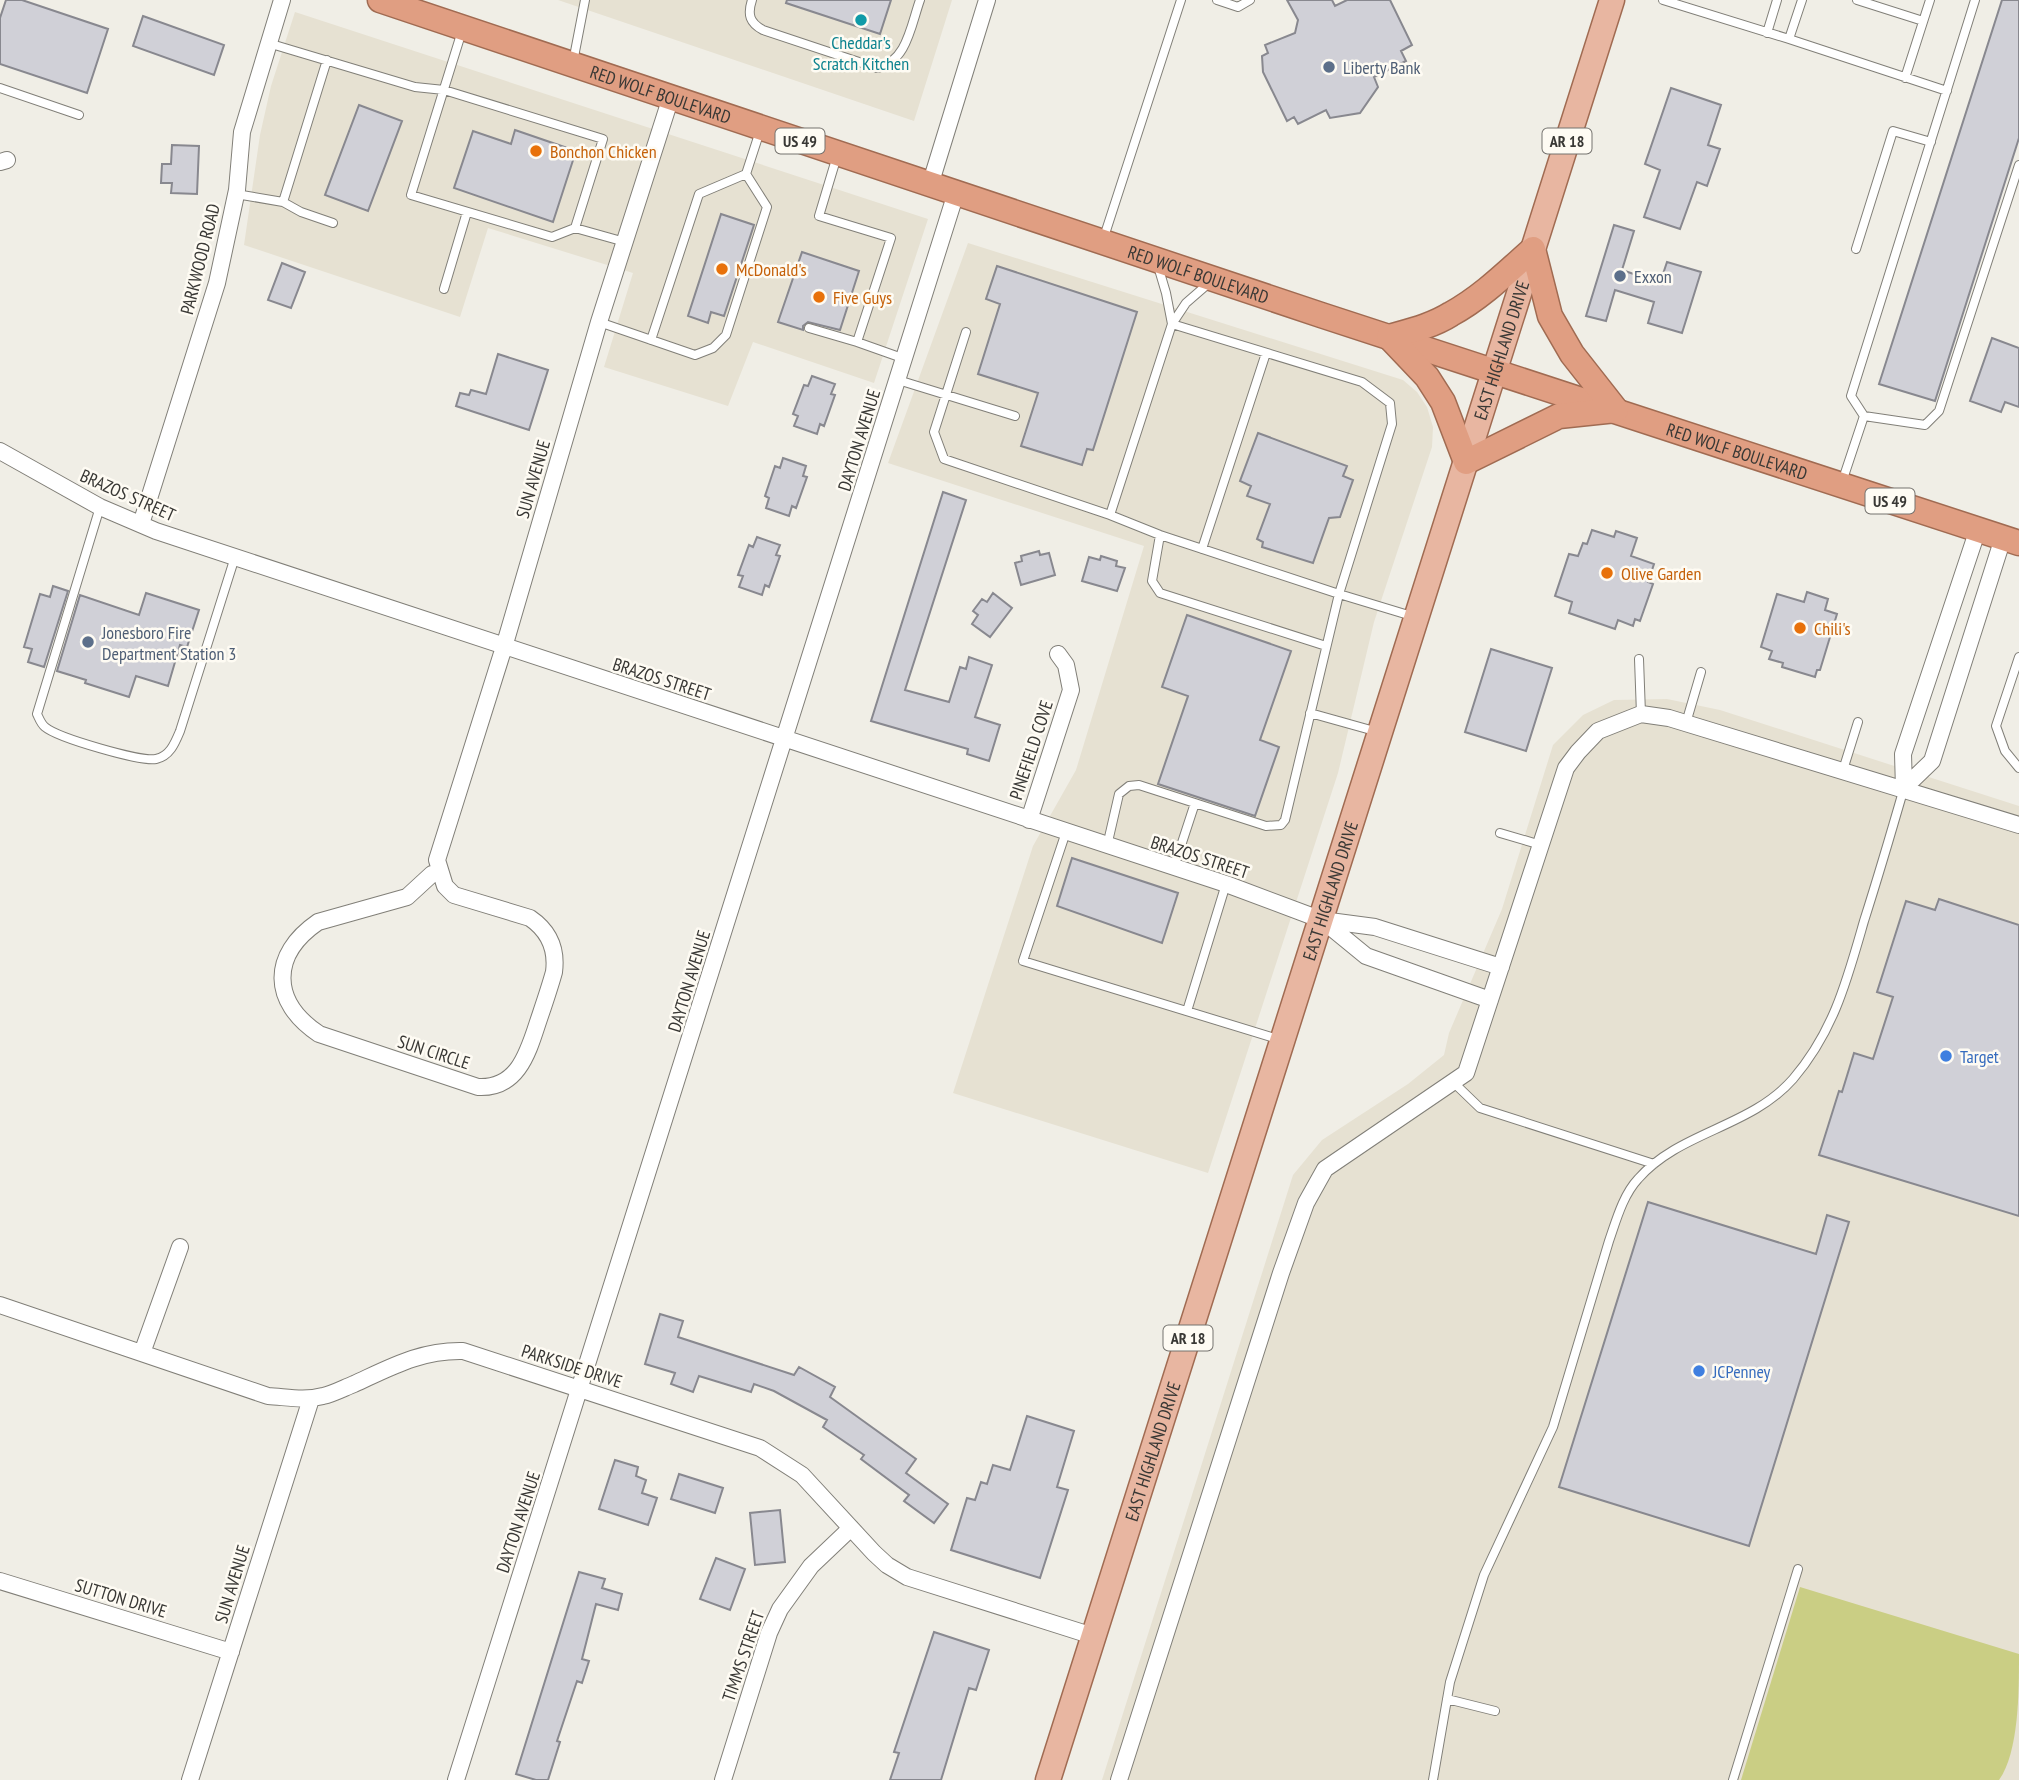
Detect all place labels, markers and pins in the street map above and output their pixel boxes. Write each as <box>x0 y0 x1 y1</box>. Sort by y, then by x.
marker: Cheddar's Scratch Kitchen <box>853 12 869 28</box>
place label: Cheddar's Scratch Kitchen <box>813 31 909 75</box>
place label: Liberty Bank <box>1343 56 1420 79</box>
marker: Liberty Bank <box>1321 59 1337 75</box>
place label: Bonchon Chicken <box>550 140 657 163</box>
marker: Bonchon Chicken <box>528 143 544 159</box>
place label: McDonald's <box>736 258 807 281</box>
marker: McDonald's <box>714 261 730 277</box>
place label: Exxon <box>1634 265 1672 288</box>
marker: Exxon <box>1612 268 1628 284</box>
place label: Five Guys <box>833 286 892 309</box>
marker: Five Guys <box>811 289 827 305</box>
place label: Olive Garden <box>1621 562 1701 585</box>
marker: Olive Garden <box>1599 565 1615 581</box>
place label: Chili's <box>1814 617 1851 640</box>
marker: Chili's <box>1792 620 1808 636</box>
place label: Jonesboro Fire Department Station 3 <box>101 621 236 665</box>
marker: Jonesboro Fire Department Station 3 <box>80 634 96 650</box>
place label: Target <box>1960 1045 1999 1068</box>
marker: Target <box>1938 1048 1954 1064</box>
place label: JCPenney <box>1712 1360 1771 1383</box>
marker: JCPenney <box>1691 1363 1707 1379</box>

